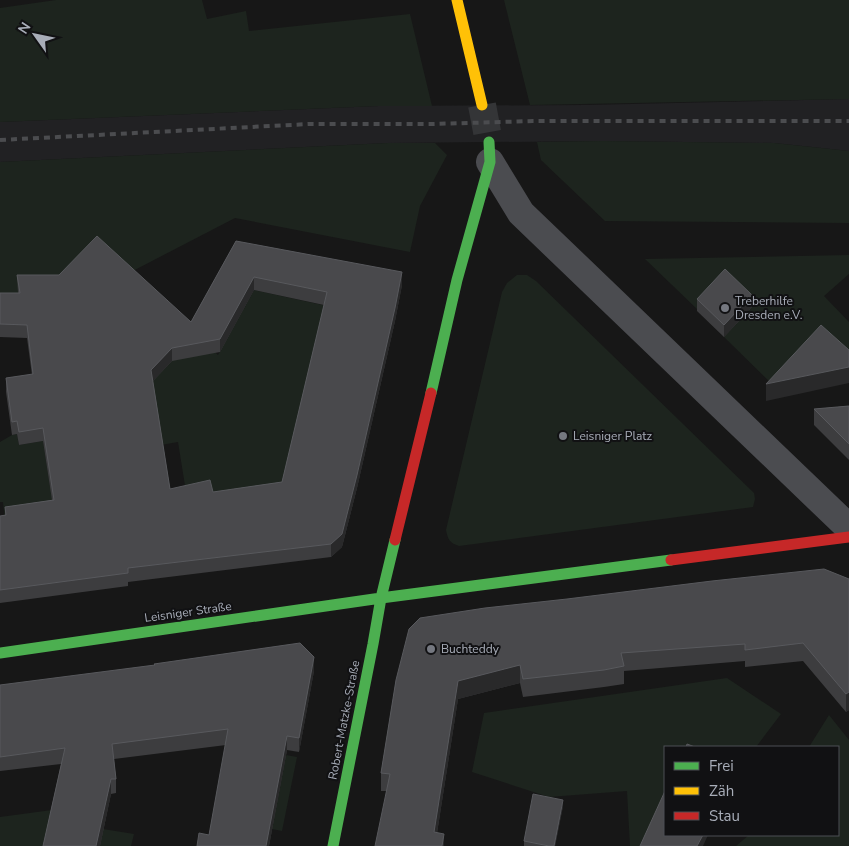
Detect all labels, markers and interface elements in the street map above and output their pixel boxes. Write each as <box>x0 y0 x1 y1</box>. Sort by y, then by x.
north arrow <box>10 10 60 60</box>
text: N <box>14 19 35 38</box>
place label: Treberhilfe Dresden e.V. <box>735 293 802 323</box>
marker: Treberhilfe Dresden e.V. <box>719 302 731 314</box>
place label: Leisniger Platz <box>573 428 653 444</box>
marker: Leisniger Platz <box>557 430 569 442</box>
street label: Leisniger Straße <box>143 598 233 626</box>
place label: Buchteddy <box>441 641 500 657</box>
marker: Buchteddy <box>425 643 437 655</box>
street label: Robert-Matzke-Straße <box>325 659 363 781</box>
legend <box>664 746 839 836</box>
text: Frei <box>709 756 734 776</box>
text: Zäh <box>709 781 734 801</box>
text: Stau <box>709 806 740 826</box>

